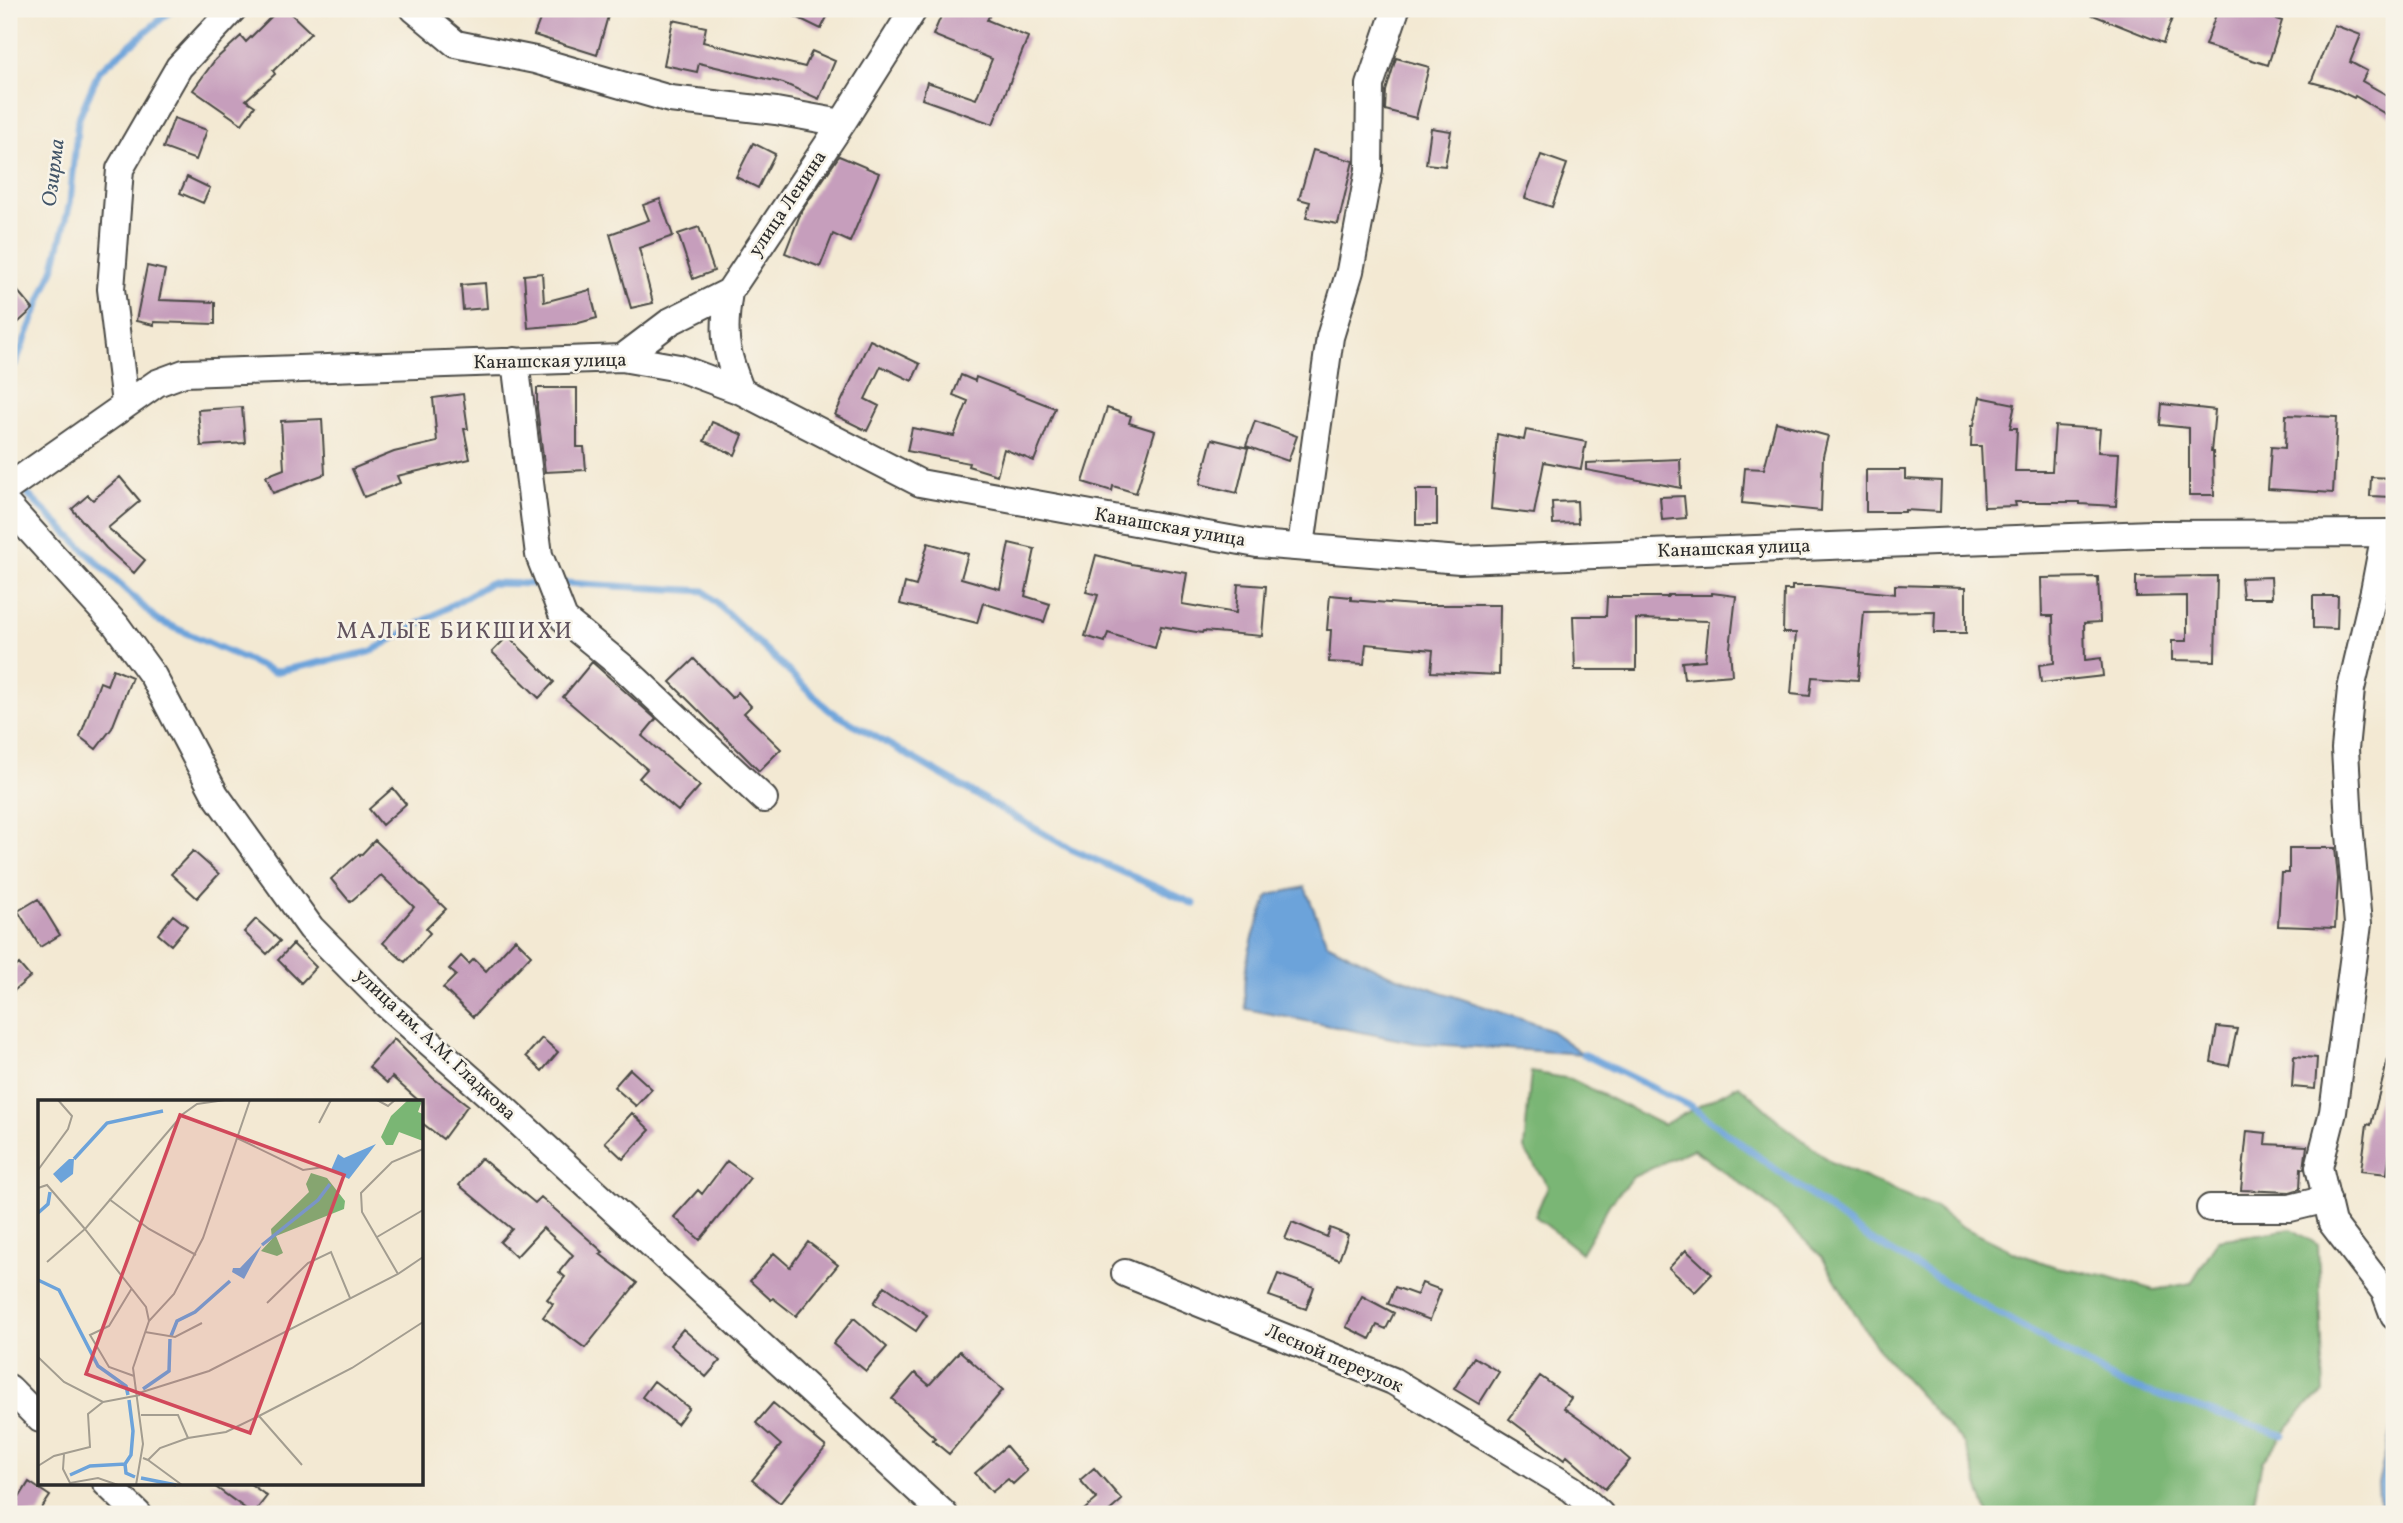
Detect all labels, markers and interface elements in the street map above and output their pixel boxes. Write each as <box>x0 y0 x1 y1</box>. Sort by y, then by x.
water label: Озирма <box>35 137 73 209</box>
street label: улица Ленина <box>743 146 833 262</box>
street label: Канашская улица <box>473 348 627 376</box>
street label: Канашская улица <box>1092 502 1248 554</box>
street label: Канашская улица <box>1657 533 1811 565</box>
district label: МАЛЫЕ БИКШИХИ <box>336 616 574 648</box>
street label: улица им. А.М. Гладкова <box>349 963 521 1127</box>
inset map <box>38 1100 424 1484</box>
street label: Лесной переулок <box>1261 1318 1407 1400</box>

